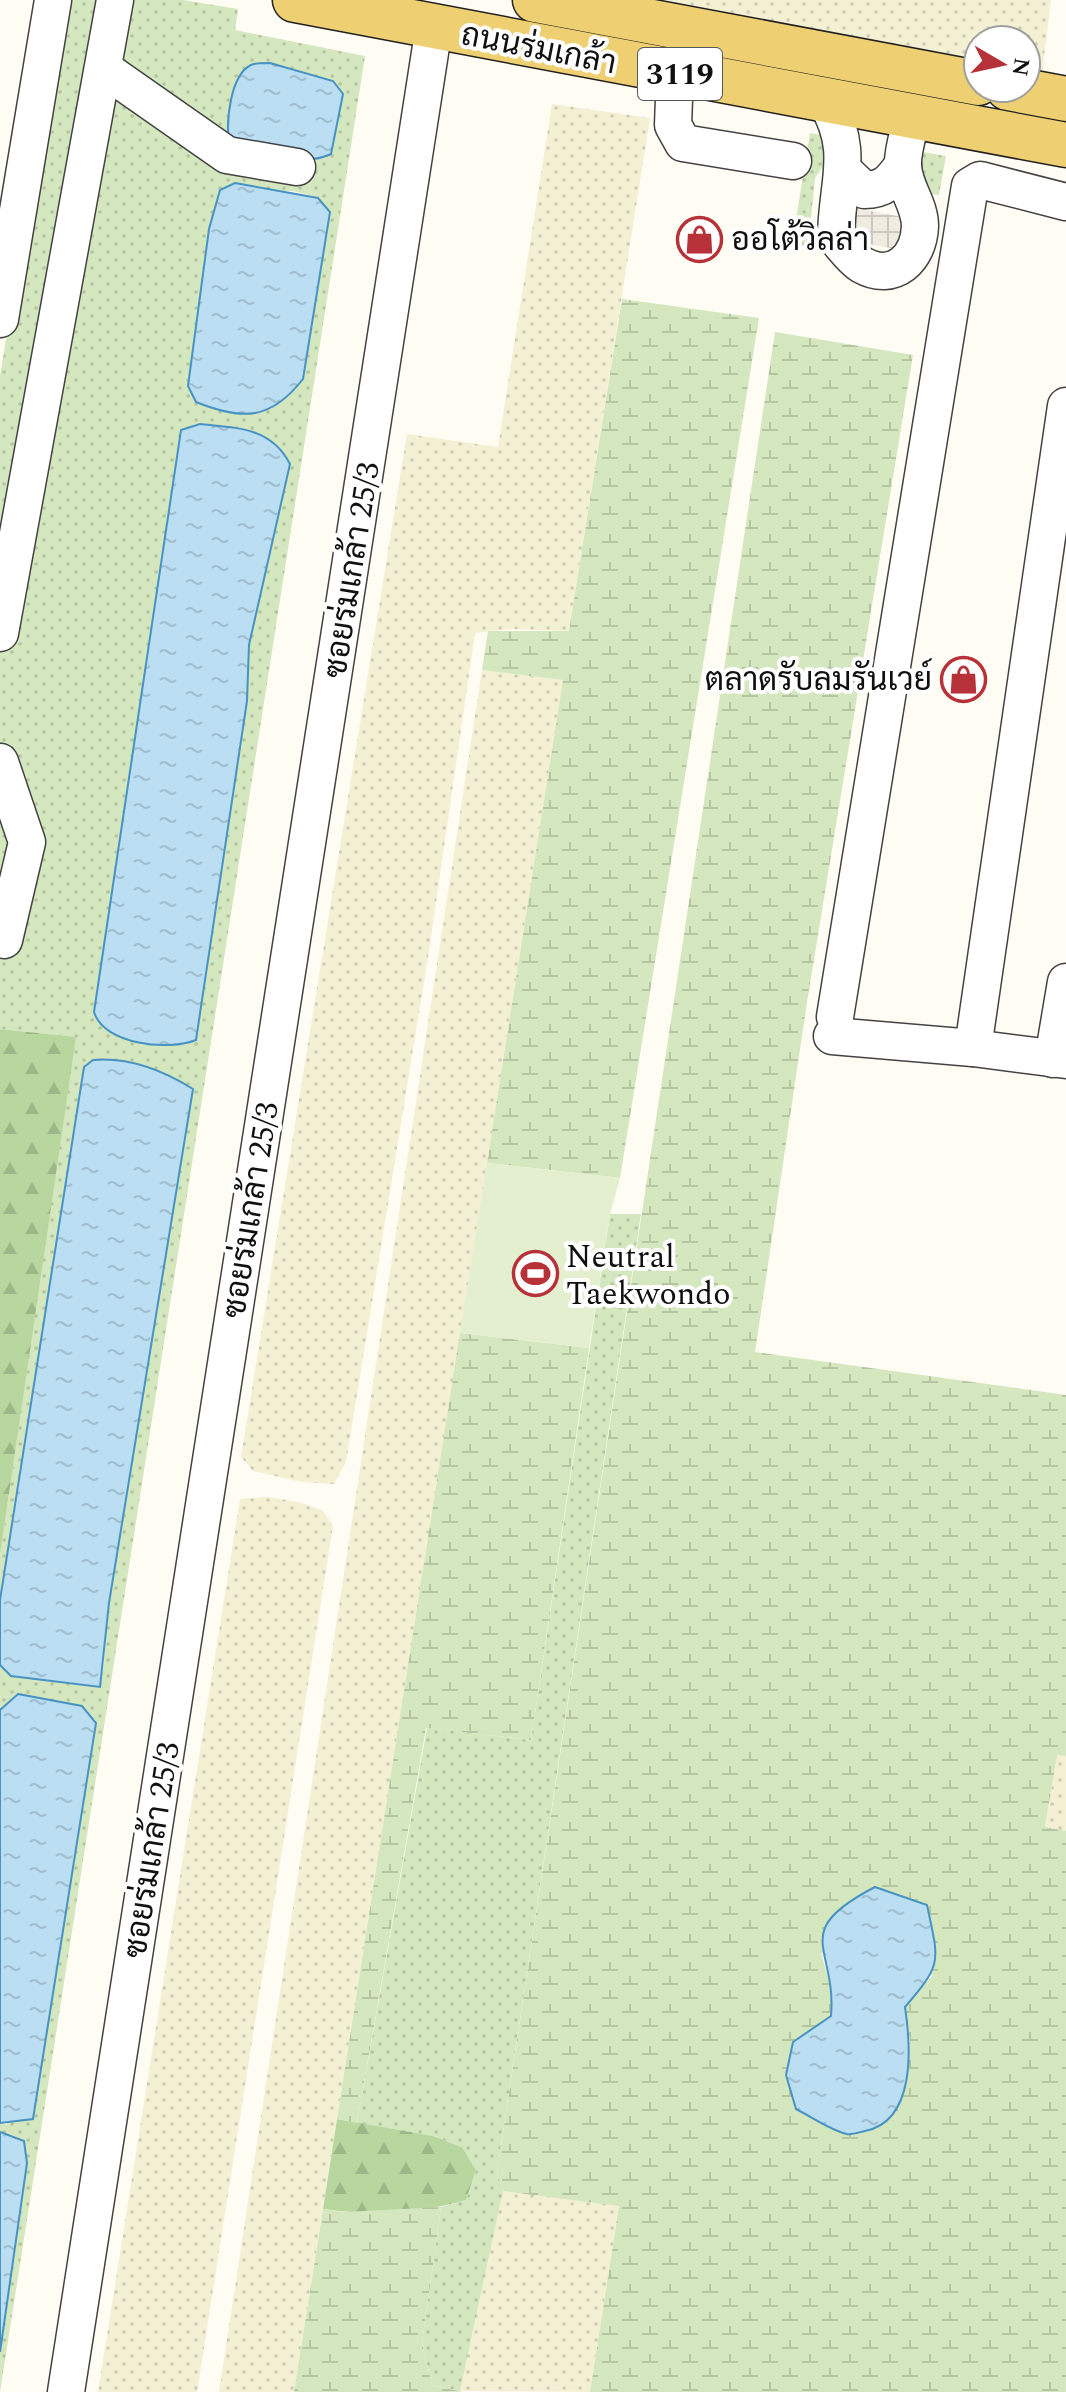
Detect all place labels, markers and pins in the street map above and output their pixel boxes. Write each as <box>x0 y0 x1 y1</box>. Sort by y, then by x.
shop icon: ออโต้วิลล่า <box>676 215 724 263</box>
place label: ออโต้วิลล่า <box>731 216 869 265</box>
shop icon: ตลาดรับลมรันเวย์ <box>939 655 987 703</box>
place label: ตลาดรับลมรันเวย์ <box>705 656 932 705</box>
place label: Neutral Taekwondo <box>566 1233 730 1319</box>
sports icon: Neutral Taekwondo <box>511 1250 559 1298</box>

